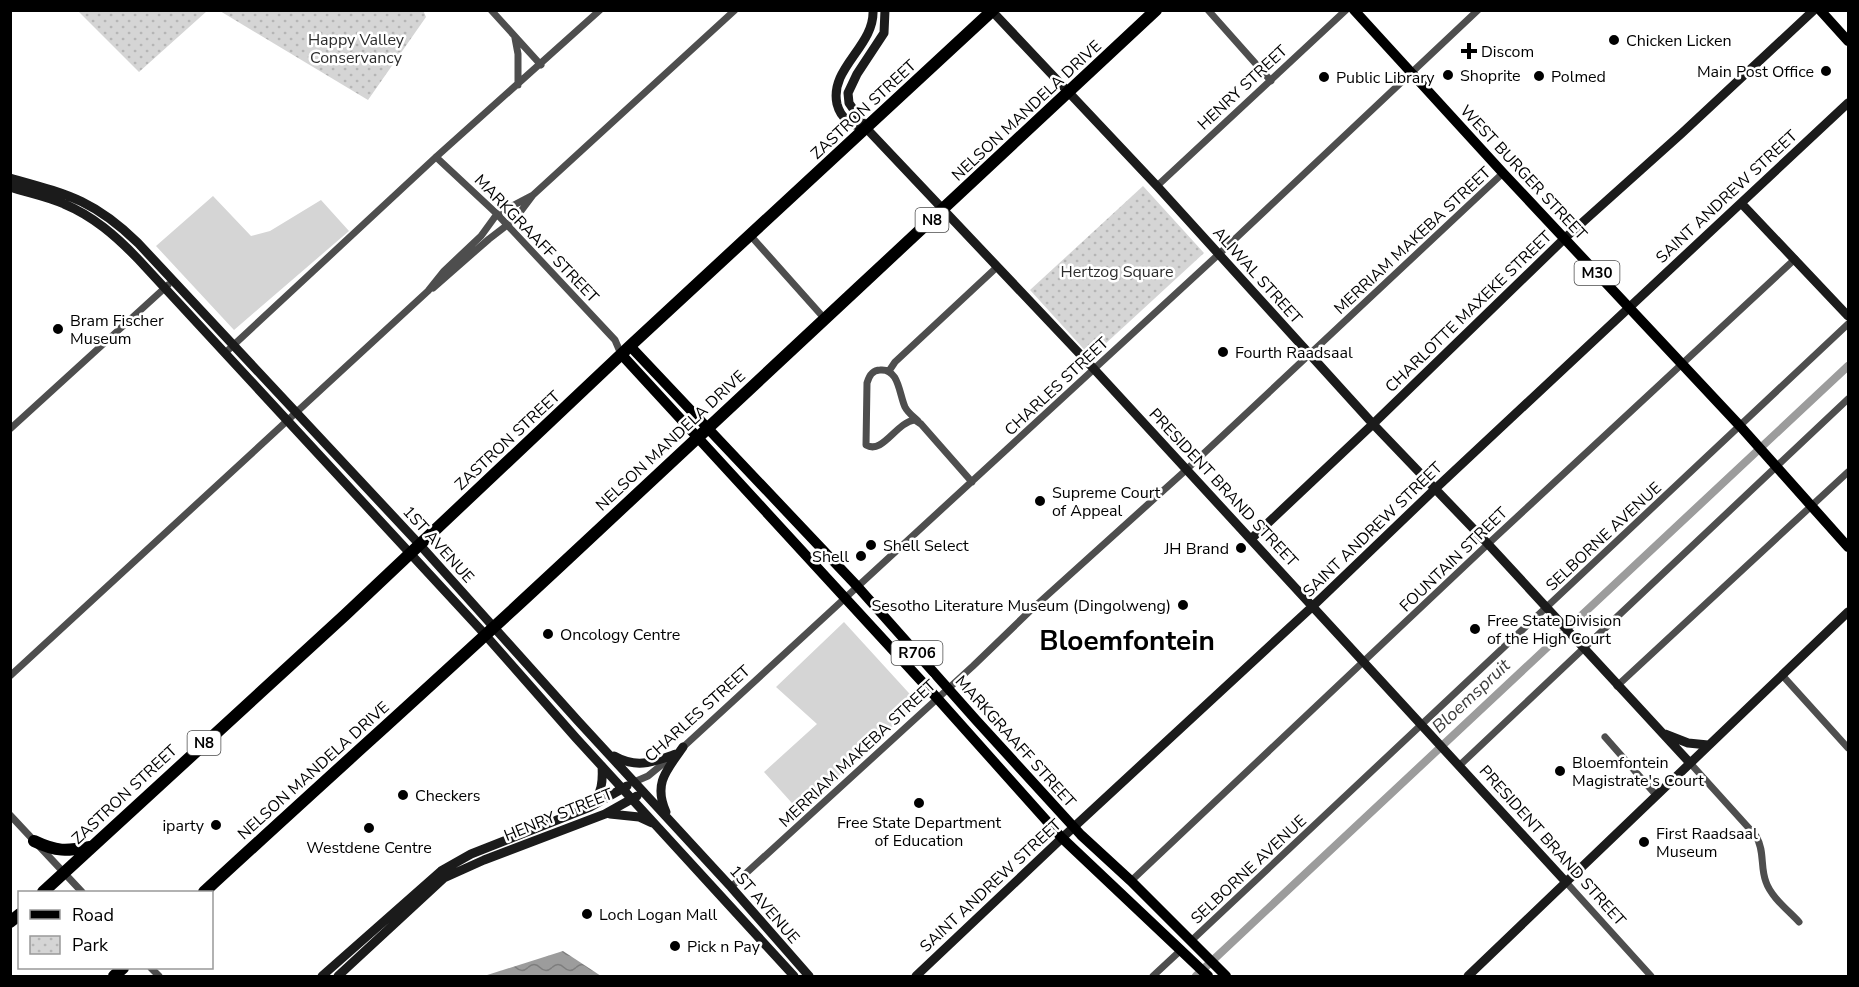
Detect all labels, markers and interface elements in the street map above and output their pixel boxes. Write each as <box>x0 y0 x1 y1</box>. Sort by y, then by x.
park label: Happy Valley Conservancy <box>308 29 405 69</box>
place label: Chicken Licken <box>1626 30 1732 52</box>
marker: Chicken Licken <box>1607 33 1621 47</box>
street label: NELSON MANDELA DRIVE <box>947 35 1106 186</box>
street label: HENRY STREET <box>1193 40 1293 135</box>
place label: Discom <box>1481 41 1534 63</box>
marker: Discom <box>1462 44 1476 58</box>
street label: ZASTRON STREET <box>806 55 922 164</box>
place label: Main Post Office <box>1697 61 1814 83</box>
marker: Main Post Office <box>1819 64 1833 78</box>
place label: Shoprite <box>1460 65 1521 87</box>
place label: Polmed <box>1551 66 1606 88</box>
place label: Public Library <box>1336 67 1435 89</box>
marker: Shoprite <box>1441 68 1455 82</box>
marker: Polmed <box>1532 69 1546 83</box>
marker: Public Library <box>1317 70 1331 84</box>
street label: WEST BURGER STREET <box>1455 100 1592 245</box>
street label: SAINT ANDREW STREET <box>1651 125 1803 268</box>
street label: MERRIAM MAKEBA STREET <box>1329 162 1496 319</box>
street label: MARKGRAAFF STREET <box>469 170 604 308</box>
road number: N8 <box>916 208 948 232</box>
street label: ALIWAL STREET <box>1208 222 1307 329</box>
street label: CHARLOTTE MAXEKE STREET <box>1380 226 1557 397</box>
park label: Hertzog Square <box>1061 261 1173 283</box>
road number: M30 <box>1574 261 1620 285</box>
place label: Bram Fischer Museum <box>70 310 164 350</box>
marker: Bram Fischer Museum <box>51 322 65 336</box>
street label: CHARLES STREET <box>1000 332 1114 441</box>
place label: Fourth Raadsaal <box>1235 342 1353 364</box>
marker: Fourth Raadsaal <box>1216 345 1230 359</box>
street label: NELSON MANDELA DRIVE <box>591 365 750 516</box>
street label: ZASTRON STREET <box>450 386 566 495</box>
street label: PRESIDENT BRAND STREET <box>1144 404 1303 572</box>
street label: SAINT ANDREW STREET <box>1298 457 1448 602</box>
street label: SELBORNE AVENUE <box>1541 477 1666 596</box>
place label: Supreme Court of Appeal <box>1052 482 1161 522</box>
marker: Supreme Court of Appeal <box>1033 494 1047 508</box>
street label: 1ST AVENUE <box>398 501 479 588</box>
street label: FOUNTAIN STREET <box>1395 502 1513 617</box>
place label: Shell Select <box>883 535 969 557</box>
marker: Shell Select <box>864 538 878 552</box>
place label: JH Brand <box>1163 538 1229 560</box>
marker: JH Brand <box>1234 541 1248 555</box>
place label: Shell <box>812 546 849 568</box>
marker: Shell <box>854 549 868 563</box>
place label: Sesotho Literature Museum (Dingolweng) <box>871 595 1171 617</box>
marker: Sesotho Literature Museum (Dingolweng) <box>1176 598 1190 612</box>
place label: Free State Division of the High Court <box>1487 610 1621 650</box>
district label: Bloemfontein <box>1039 622 1215 660</box>
marker: Free State Division of the High Court <box>1468 622 1482 636</box>
place label: Oncology Centre <box>560 624 680 646</box>
marker: Oncology Centre <box>541 627 555 641</box>
road number: R706 <box>892 641 942 665</box>
water label: Bloemspruit <box>1427 653 1516 738</box>
street label: CHARLES STREET <box>640 660 756 767</box>
street label: MARKGRAAFF STREET <box>950 671 1081 813</box>
street label: MERRIAM MAKEBA STREET <box>774 675 941 832</box>
street label: NELSON MANDELA DRIVE <box>233 697 394 845</box>
road number: N8 <box>188 731 220 755</box>
street label: ZASTRON STREET <box>67 740 183 849</box>
place label: Bloemfontein Magistrate's Court <box>1572 752 1704 792</box>
street label: PRESIDENT BRAND STREET <box>1474 760 1631 931</box>
marker: Bloemfontein Magistrate's Court <box>1553 764 1567 778</box>
street label: HENRY STREET <box>501 783 616 847</box>
place label: Checkers <box>415 785 480 807</box>
marker: Checkers <box>396 788 410 802</box>
marker: Free State Department of Education <box>912 796 926 810</box>
street label: SELBORNE AVENUE <box>1186 810 1311 929</box>
place label: Free State Department of Education <box>837 812 1002 852</box>
street label: SAINT ANDREW STREET <box>915 814 1067 957</box>
place label: iparty <box>162 815 205 837</box>
marker: iparty <box>209 818 223 832</box>
marker: Westdene Centre <box>362 821 376 835</box>
place label: First Raadsaal Museum <box>1656 823 1758 863</box>
marker: First Raadsaal Museum <box>1637 835 1651 849</box>
place label: Westdene Centre <box>306 837 432 859</box>
street label: 1ST AVENUE <box>724 861 804 948</box>
legend <box>18 891 213 969</box>
text: Road <box>72 903 114 927</box>
place label: Loch Logan Mall <box>599 904 718 926</box>
marker: Loch Logan Mall <box>580 907 594 921</box>
text: Park <box>72 933 109 957</box>
place label: Pick n Pay <box>687 936 761 958</box>
marker: Pick n Pay <box>668 939 682 953</box>

